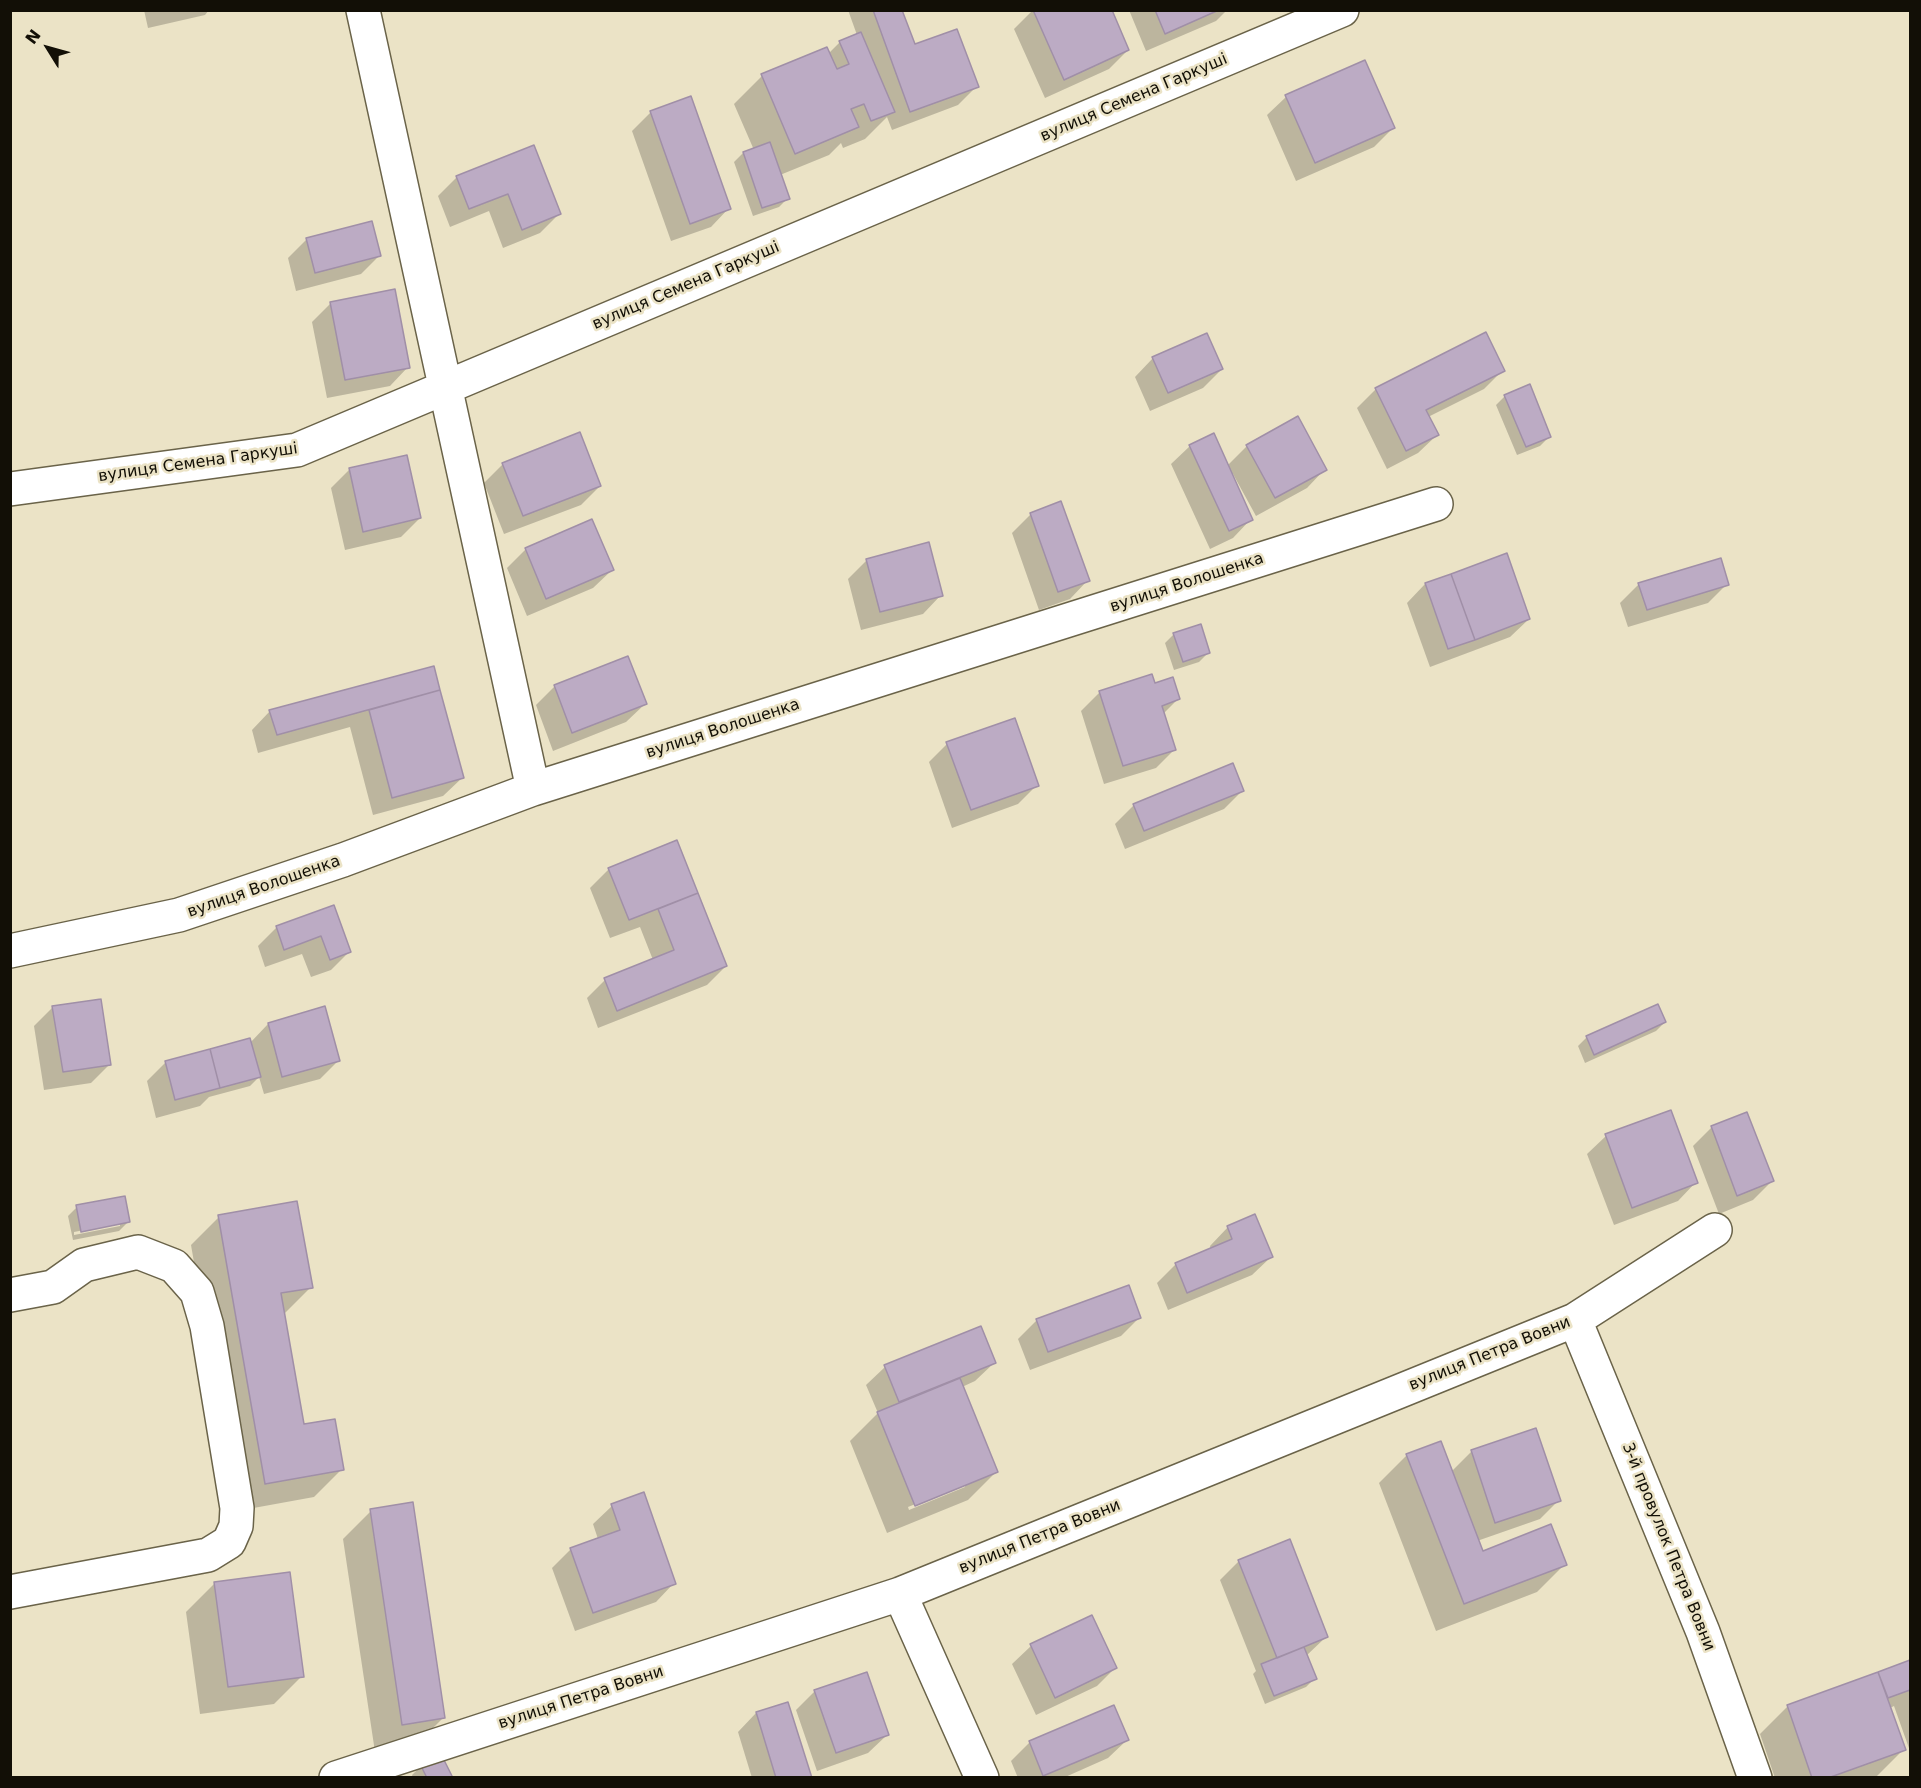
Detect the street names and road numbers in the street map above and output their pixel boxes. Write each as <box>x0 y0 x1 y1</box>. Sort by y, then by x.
street label: вулиця Семена Гаркуші <box>1038 50 1230 146</box>
street label: вулиця Семена Гаркуші <box>590 238 782 334</box>
street label: вулиця Семена Гаркуші <box>97 439 299 487</box>
street label: вулиця Волошенка <box>1108 549 1266 617</box>
street label: вулиця Волошенка <box>644 695 802 763</box>
street label: вулиця Волошенка <box>185 852 343 922</box>
street label: вулиця Петра Вовни <box>1406 1313 1574 1395</box>
street label: 3-й провулок Петра Вовни <box>1617 1440 1719 1654</box>
street label: вулиця Петра Вовни <box>956 1496 1124 1578</box>
street label: вулиця Петра Вовни <box>496 1662 666 1734</box>

